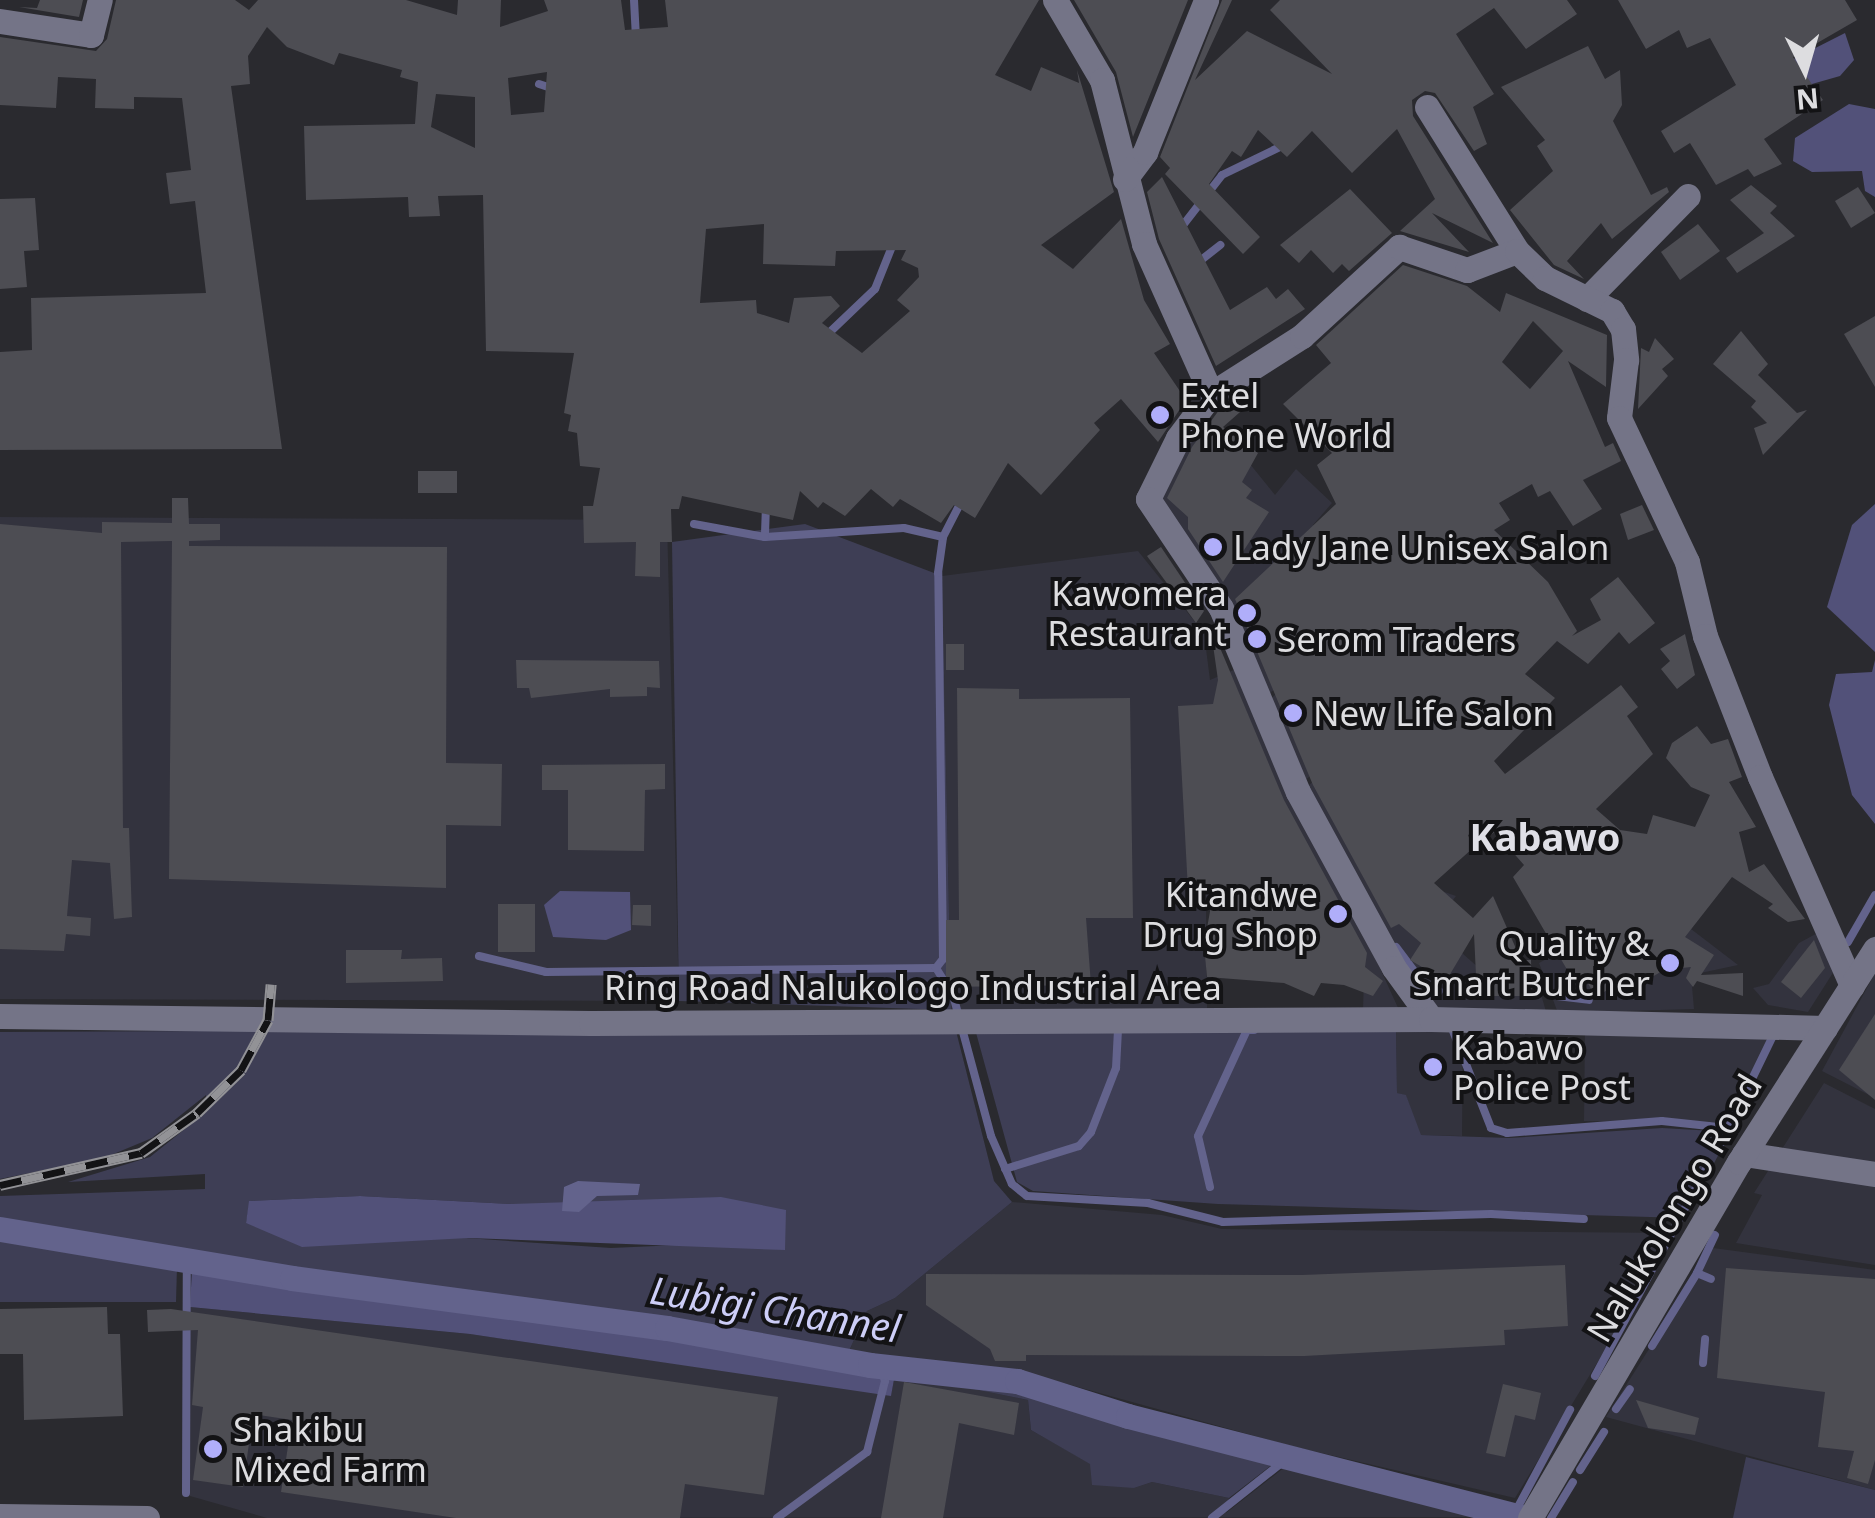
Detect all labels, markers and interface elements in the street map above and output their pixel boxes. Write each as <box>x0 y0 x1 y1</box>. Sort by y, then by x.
north arrow <box>1755 20 1855 120</box>
text: N <box>1795 80 1821 120</box>
place label: Extel Phone World <box>1180 374 1392 456</box>
marker: Extel Phone World <box>1149 404 1171 426</box>
place label: Lady Jane Unisex Salon <box>1233 526 1609 568</box>
marker: Lady Jane Unisex Salon <box>1202 536 1224 558</box>
place label: Kawomera Restaurant <box>1047 572 1227 654</box>
marker: Kawomera Restaurant <box>1236 602 1258 624</box>
place label: Serom Traders <box>1277 618 1516 660</box>
marker: Serom Traders <box>1246 628 1268 650</box>
place label: New Life Salon <box>1313 692 1554 734</box>
marker: New Life Salon <box>1282 702 1304 724</box>
district label: Kabawo <box>1469 814 1621 860</box>
place label: Kitandwe Drug Shop <box>1142 873 1318 955</box>
marker: Kitandwe Drug Shop <box>1327 903 1349 925</box>
place label: Quality & Smart Butcher <box>1413 922 1650 1004</box>
marker: Quality & Smart Butcher <box>1659 952 1681 974</box>
street label: Ring Road Nalukologo Industrial Area <box>604 966 1222 1008</box>
place label: Kabawo Police Post <box>1453 1026 1631 1108</box>
marker: Kabawo Police Post <box>1422 1056 1444 1078</box>
street label: Nalukolongo Road <box>1578 1067 1770 1349</box>
water label: Lubigi Channel <box>647 1267 903 1351</box>
place label: Shakibu Mixed Farm <box>233 1408 427 1490</box>
marker: Shakibu Mixed Farm <box>202 1438 224 1460</box>

